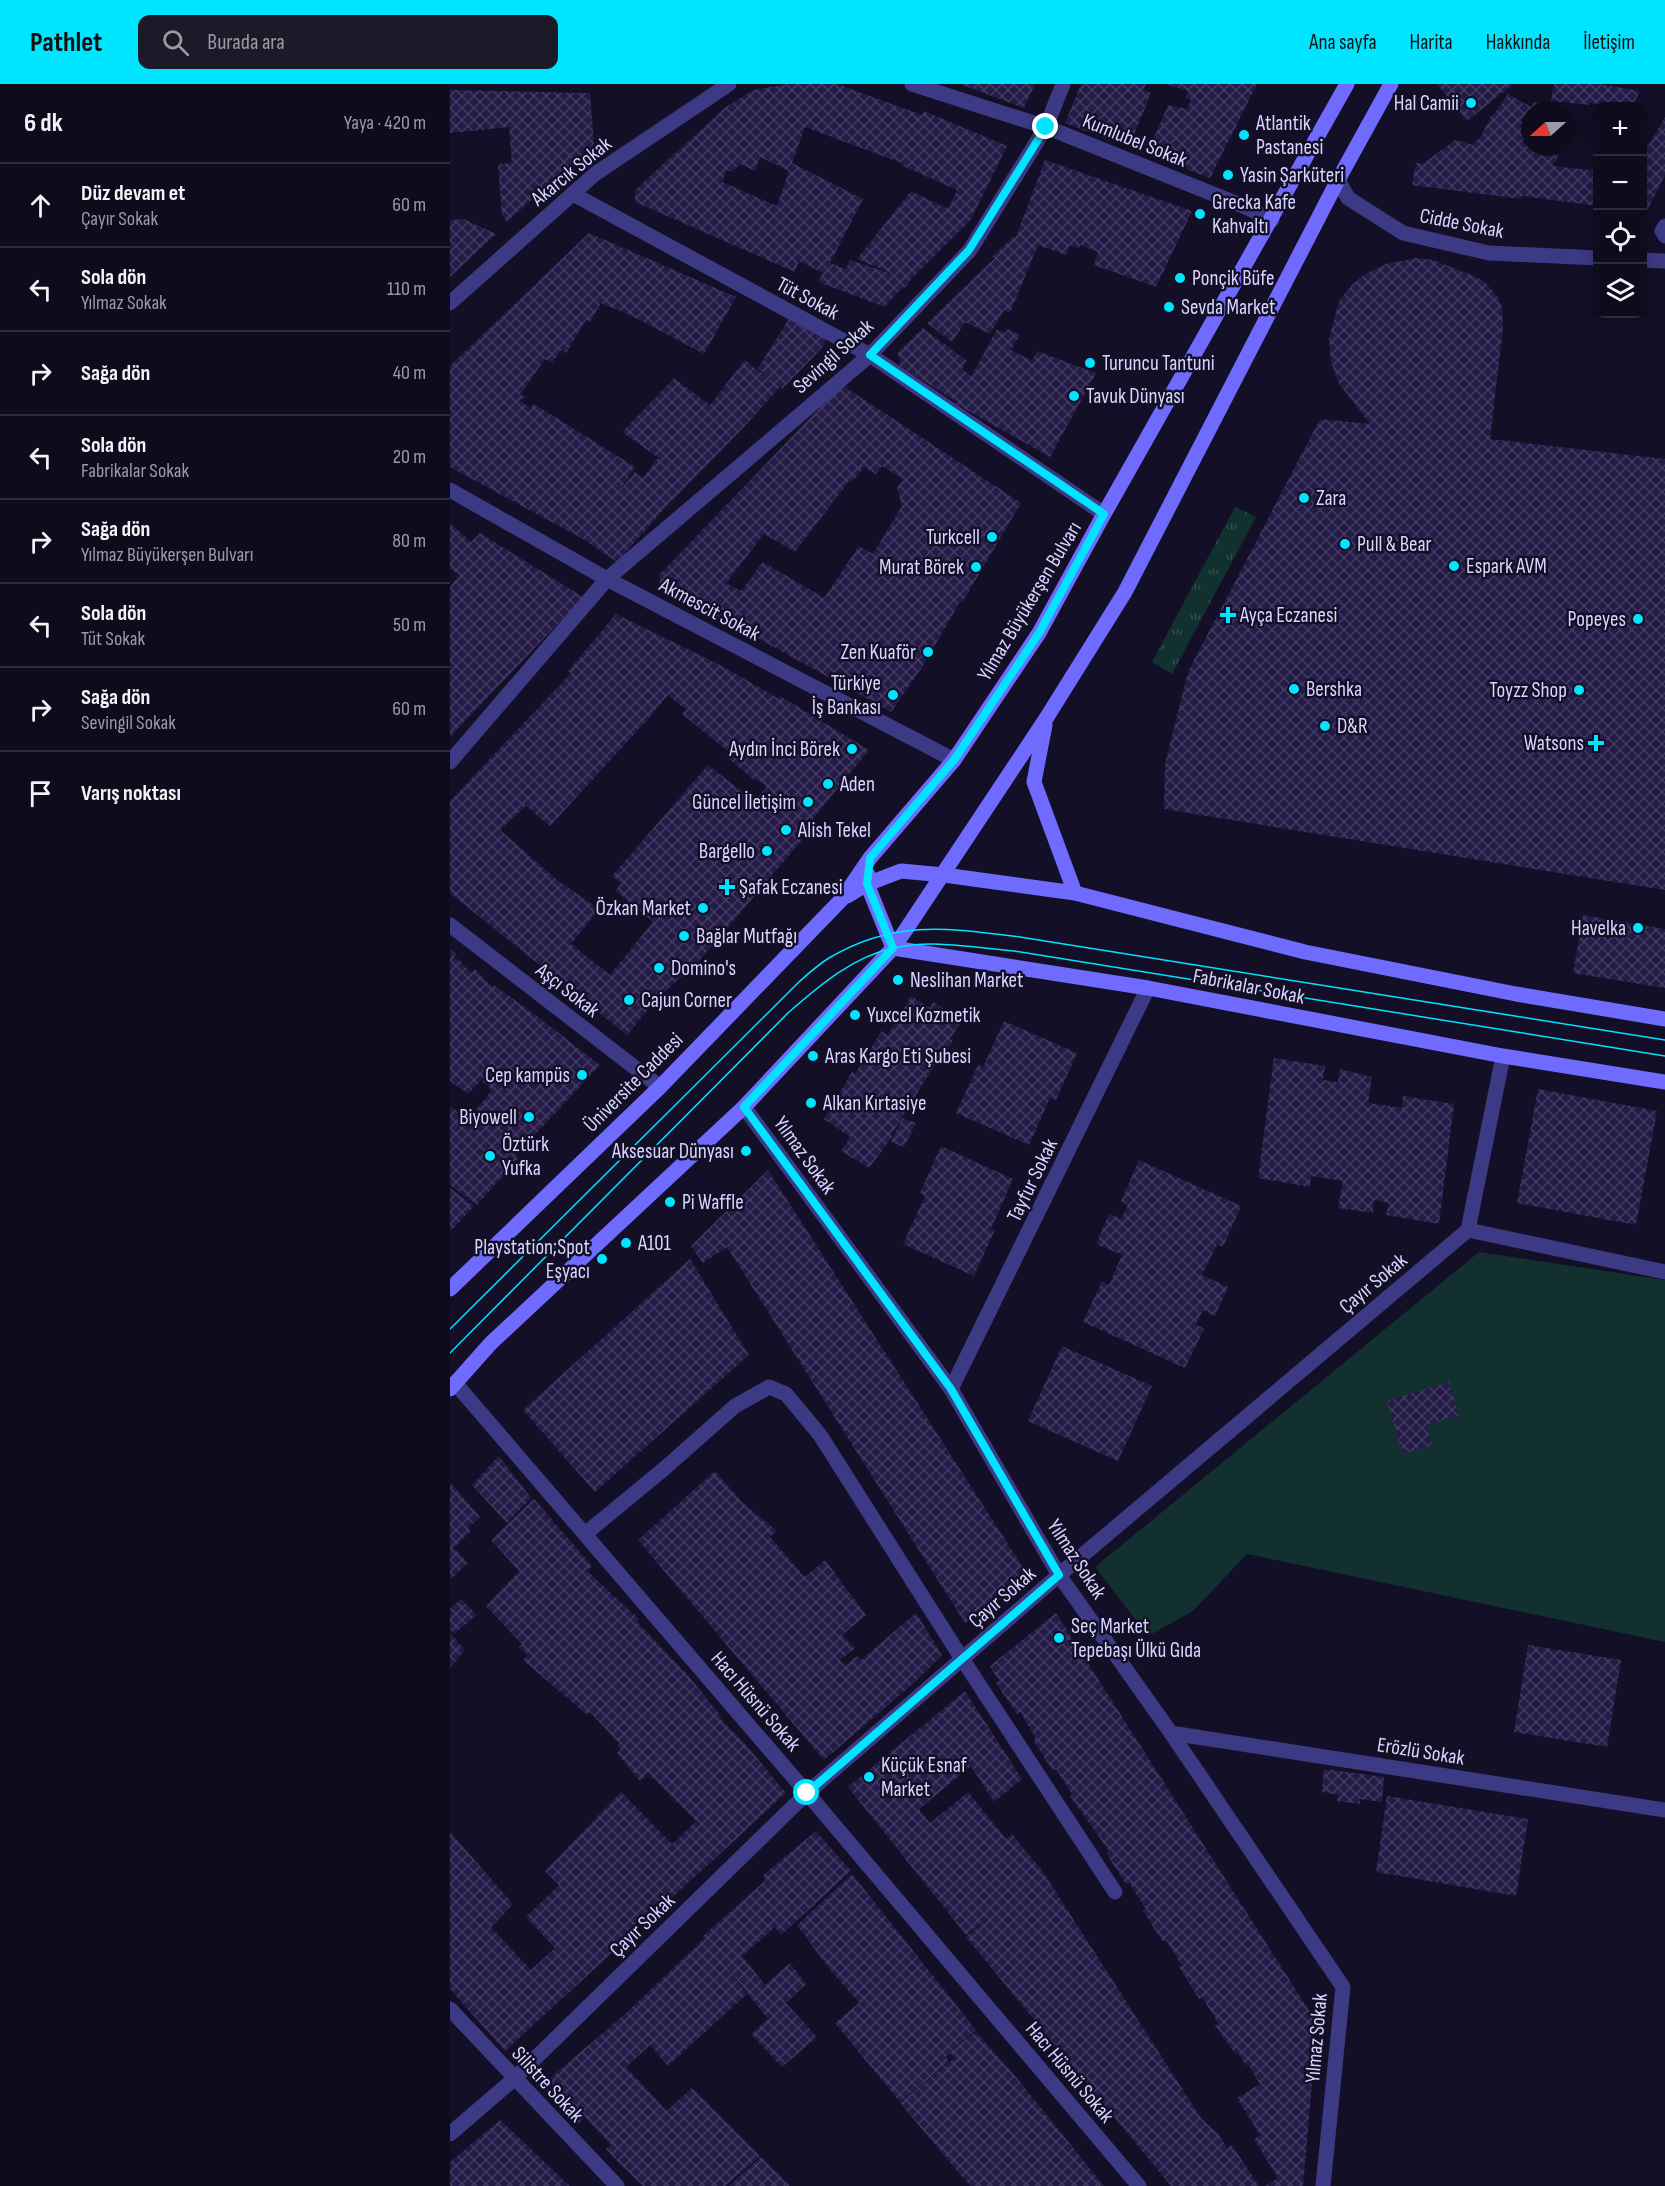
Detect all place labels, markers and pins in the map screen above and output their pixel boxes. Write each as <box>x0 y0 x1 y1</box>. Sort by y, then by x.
place label: Hal Camii <box>1394 91 1459 116</box>
marker: Hal Camii <box>1464 96 1478 110</box>
place label: Atlantik Pastanesi <box>1255 111 1323 160</box>
marker: Atlantik Pastanesi <box>1237 128 1251 142</box>
place label: Yasin Şarküteri <box>1240 163 1344 188</box>
marker: Yasin Şarküteri <box>1221 168 1235 182</box>
place label: Grecka Kafe Kahvaltı <box>1212 190 1296 239</box>
marker: Grecka Kafe Kahvaltı <box>1193 207 1207 221</box>
place label: Ponçik Büfe <box>1192 266 1274 291</box>
marker: Ponçik Büfe <box>1173 271 1187 285</box>
place label: Sevda Market <box>1181 295 1275 320</box>
marker: Sevda Market <box>1162 300 1176 314</box>
place label: Turuncu Tantuni <box>1102 351 1215 376</box>
marker: Turuncu Tantuni <box>1083 356 1097 370</box>
place label: Tavuk Dünyası <box>1086 384 1185 409</box>
marker: Tavuk Dünyası <box>1067 389 1081 403</box>
place label: Zara <box>1316 486 1346 511</box>
marker: Zara <box>1297 491 1311 505</box>
place label: Turkcell <box>926 525 980 550</box>
marker: Turkcell <box>985 530 999 544</box>
place label: Pull & Bear <box>1357 532 1432 557</box>
marker: Pull & Bear <box>1338 537 1352 551</box>
place label: Espark AVM <box>1466 554 1547 579</box>
place label: Murat Börek <box>879 555 964 580</box>
marker: Espark AVM <box>1447 559 1461 573</box>
marker: Murat Börek <box>969 560 983 574</box>
place label: Ayça Eczanesi <box>1239 603 1338 628</box>
place label: Popeyes <box>1568 607 1626 632</box>
marker: Ayça Eczanesi <box>1221 608 1235 622</box>
marker: Popeyes <box>1631 612 1645 626</box>
place label: Zen Kuaför <box>841 640 916 665</box>
marker: Zen Kuaför <box>921 645 935 659</box>
place label: Türkiye İş Bankası <box>812 671 881 720</box>
place label: Bershka <box>1306 677 1362 702</box>
place label: Toyzz Shop <box>1489 678 1567 703</box>
marker: Bershka <box>1287 682 1301 696</box>
marker: Toyzz Shop <box>1572 683 1586 697</box>
marker: Türkiye İş Bankası <box>886 688 900 702</box>
place label: D&R <box>1337 714 1368 739</box>
marker: D&R <box>1318 719 1332 733</box>
place label: Watsons <box>1524 731 1584 756</box>
marker: Watsons <box>1589 736 1603 750</box>
place label: Aydın İnci Börek <box>728 737 840 762</box>
marker: Aydın İnci Börek <box>845 742 859 756</box>
place label: Aden <box>839 772 875 797</box>
marker: Aden <box>821 777 835 791</box>
place label: Güncel İletişim <box>692 790 796 815</box>
marker: Güncel İletişim <box>801 795 815 809</box>
place label: Alish Tekel <box>797 818 871 843</box>
marker: Alish Tekel <box>779 823 793 837</box>
place label: Bargello <box>699 839 755 864</box>
marker: Bargello <box>760 844 774 858</box>
place label: Şafak Eczanesi <box>739 875 843 900</box>
marker: Şafak Eczanesi <box>720 880 734 894</box>
place label: Özkan Market <box>596 896 691 921</box>
marker: Özkan Market <box>696 901 710 915</box>
place label: Havelka <box>1571 916 1626 941</box>
marker: Havelka <box>1631 921 1645 935</box>
place label: Bağlar Mutfağı <box>696 924 797 949</box>
marker: Bağlar Mutfağı <box>677 929 691 943</box>
place label: Domino's <box>671 956 736 981</box>
marker: Domino's <box>652 961 666 975</box>
place label: Neslihan Market <box>910 968 1023 993</box>
marker: Neslihan Market <box>891 973 905 987</box>
place label: Cajun Corner <box>641 988 732 1013</box>
marker: Cajun Corner <box>622 993 636 1007</box>
place label: Yuxcel Kozmetik <box>867 1003 981 1028</box>
marker: Yuxcel Kozmetik <box>848 1008 862 1022</box>
place label: Aras Kargo Eti Şubesi <box>824 1044 971 1069</box>
marker: Aras Kargo Eti Şubesi <box>806 1049 820 1063</box>
place label: Cep kampüs <box>485 1063 570 1088</box>
marker: Cep kampüs <box>575 1068 589 1082</box>
place label: Alkan Kırtasiye <box>822 1091 926 1116</box>
marker: Alkan Kırtasiye <box>804 1096 818 1110</box>
place label: Biyowell <box>459 1105 517 1130</box>
marker: Biyowell <box>522 1110 536 1124</box>
place label: Öztürk Yufka <box>502 1132 549 1181</box>
place label: Aksesuar Dünyası <box>611 1139 734 1164</box>
marker: Aksesuar Dünyası <box>739 1144 753 1158</box>
marker: Öztürk Yufka <box>483 1149 497 1163</box>
place label: Pi Waffle <box>682 1190 744 1215</box>
marker: Pi Waffle <box>663 1195 677 1209</box>
place label: A101 <box>637 1231 672 1256</box>
place label: Playstation;Spot Eşyacı <box>474 1235 590 1284</box>
marker: A101 <box>619 1236 633 1250</box>
marker: Playstation;Spot Eşyacı <box>595 1252 609 1266</box>
place label: Seç Market Tepebaşı Ülkü Gıda <box>1071 1614 1201 1663</box>
marker: Seç Market Tepebaşı Ülkü Gıda <box>1052 1631 1066 1645</box>
place label: Küçük Esnaf Market <box>881 1753 968 1802</box>
marker: Küçük Esnaf Market <box>862 1770 876 1784</box>

